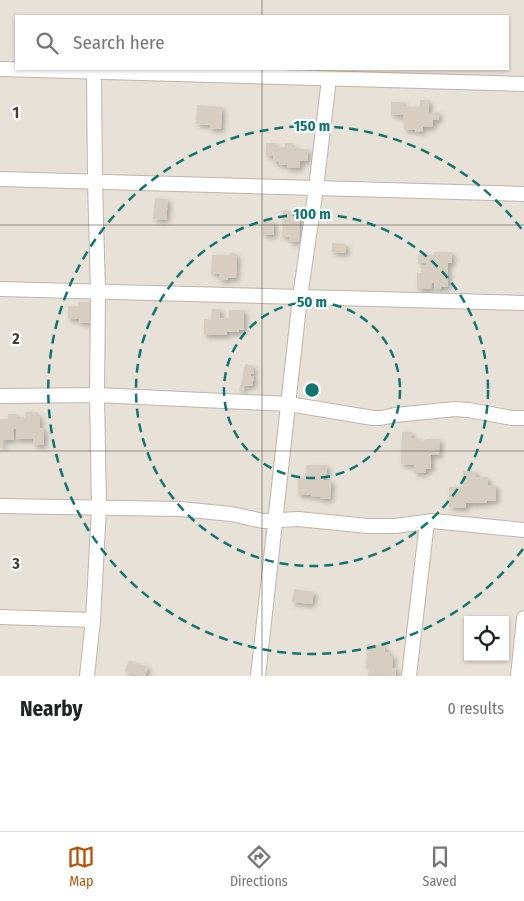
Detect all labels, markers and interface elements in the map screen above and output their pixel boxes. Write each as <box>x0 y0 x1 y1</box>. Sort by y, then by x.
search box <box>15 15 509 70</box>
icon: search <box>33 29 61 57</box>
text: Search here <box>73 31 165 54</box>
text: 1 <box>13 103 19 122</box>
text: 150 m <box>294 117 330 135</box>
text: 100 m <box>293 205 331 223</box>
text: 50 m <box>297 293 327 311</box>
text: 2 <box>11 329 20 348</box>
centre of rings <box>303 381 321 399</box>
text: 3 <box>11 554 20 573</box>
map controls <box>464 616 509 661</box>
button: locate <box>464 616 509 661</box>
text: Nearby <box>20 696 82 722</box>
text: 0 results <box>447 699 504 718</box>
tab: Map <box>67 843 95 890</box>
tab: Directions <box>230 843 288 890</box>
tab: Saved <box>422 843 457 890</box>

